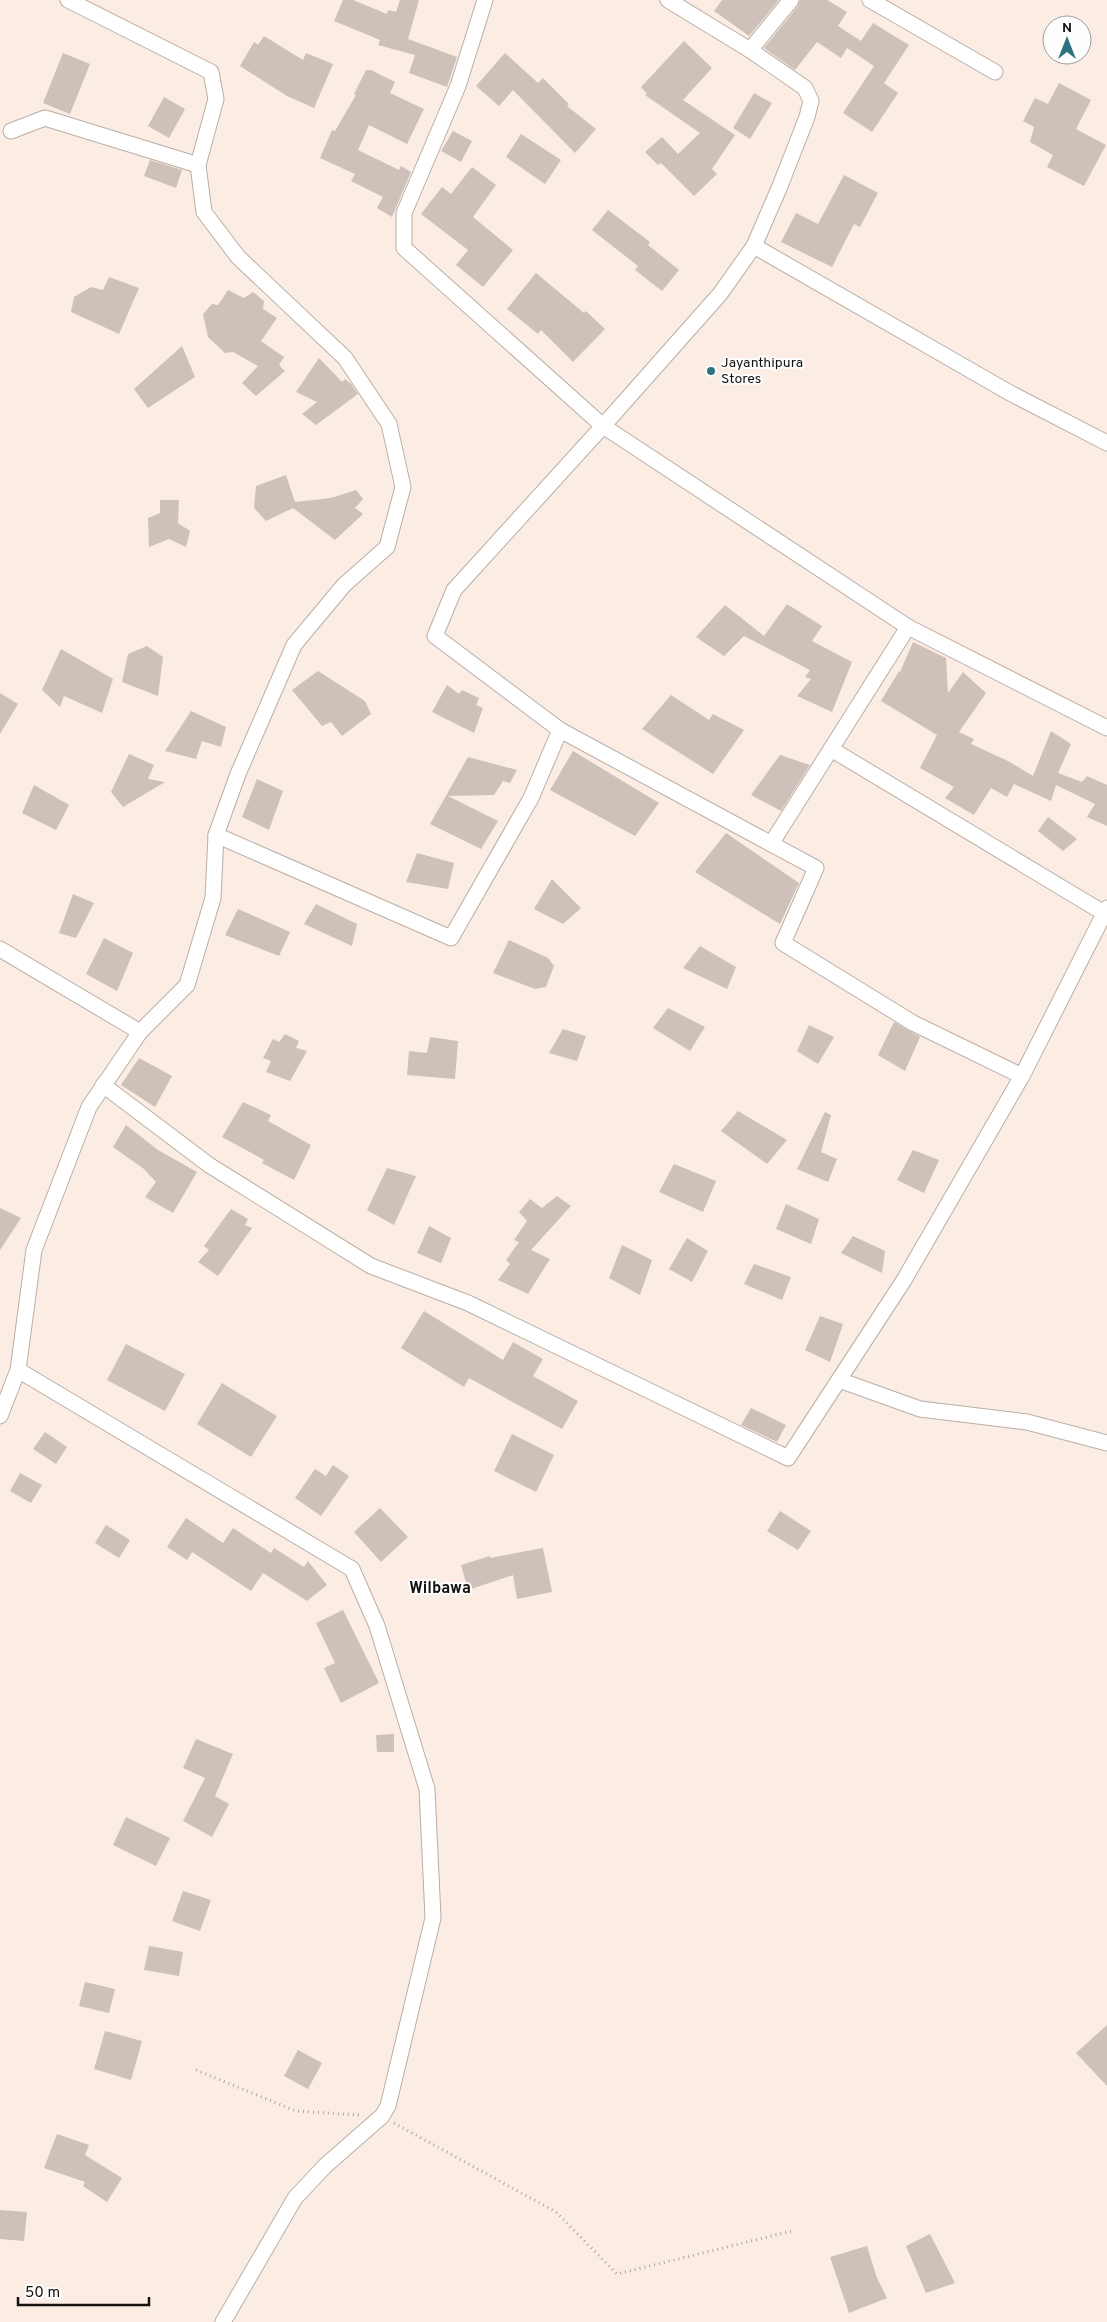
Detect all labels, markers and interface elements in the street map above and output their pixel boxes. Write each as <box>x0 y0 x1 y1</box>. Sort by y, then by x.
north arrow <box>1042 15 1092 65</box>
text: N <box>1062 20 1072 37</box>
place label: Jayanthipura Stores <box>721 355 803 388</box>
marker: Jayanthipura Stores <box>705 365 717 377</box>
district label: Wilbawa <box>409 1579 471 1599</box>
scale bar <box>18 2274 149 2306</box>
text: 50 m <box>25 2284 60 2303</box>

